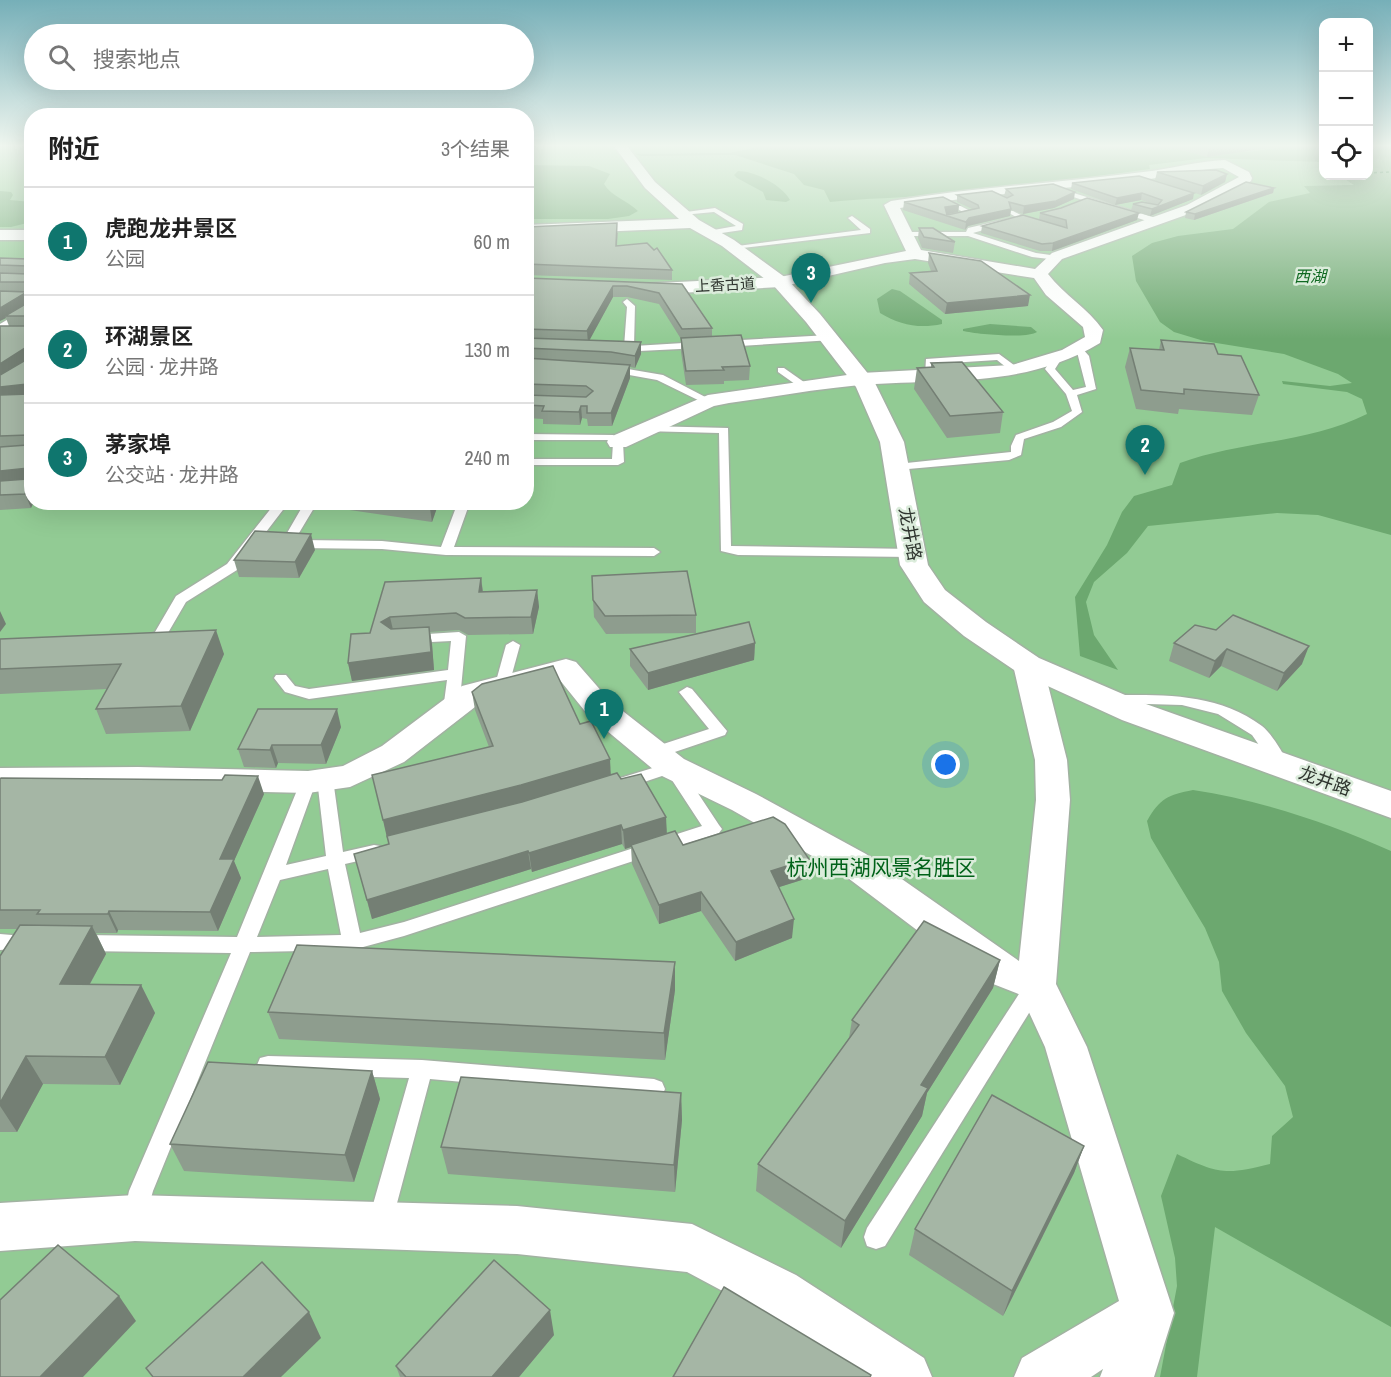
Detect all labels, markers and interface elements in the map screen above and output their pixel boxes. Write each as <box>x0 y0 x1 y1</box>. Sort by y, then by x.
map controls <box>1319 18 1373 180</box>
button: + <box>1319 18 1373 72</box>
search box <box>24 24 534 90</box>
icon: search <box>45 41 78 74</box>
text: 搜索地点 <box>93 44 181 74</box>
button: − <box>1319 72 1373 126</box>
button: locate <box>1319 126 1373 180</box>
text: 附近 <box>48 131 100 166</box>
text: 3个结果 <box>441 135 510 162</box>
text: 虎跑龙井景区 <box>105 213 237 243</box>
text: 1 <box>63 228 72 255</box>
text: 60 m <box>474 228 510 255</box>
text: 公园 <box>105 245 145 272</box>
pin: 3 <box>792 254 830 303</box>
water label: 西湖 <box>1294 265 1329 287</box>
street label: 上香古道 <box>694 272 755 297</box>
text: 环湖景区 <box>105 321 193 351</box>
text: 2 <box>63 336 72 363</box>
text: 130 m <box>464 336 510 363</box>
text: 公园 · 龙井路 <box>105 353 219 380</box>
pin: 2 <box>1126 426 1164 475</box>
text: 茅家埠 <box>105 429 171 459</box>
text: 3 <box>63 444 72 471</box>
text: 240 m <box>464 444 510 471</box>
text: 公交站 · 龙井路 <box>105 461 239 488</box>
street label: 龙井路 <box>893 505 928 563</box>
pin: 1 <box>584 690 624 739</box>
your location <box>931 750 960 779</box>
street label: 龙井路 <box>1296 760 1355 802</box>
park label: 杭州西湖风景名胜区 <box>787 853 976 882</box>

